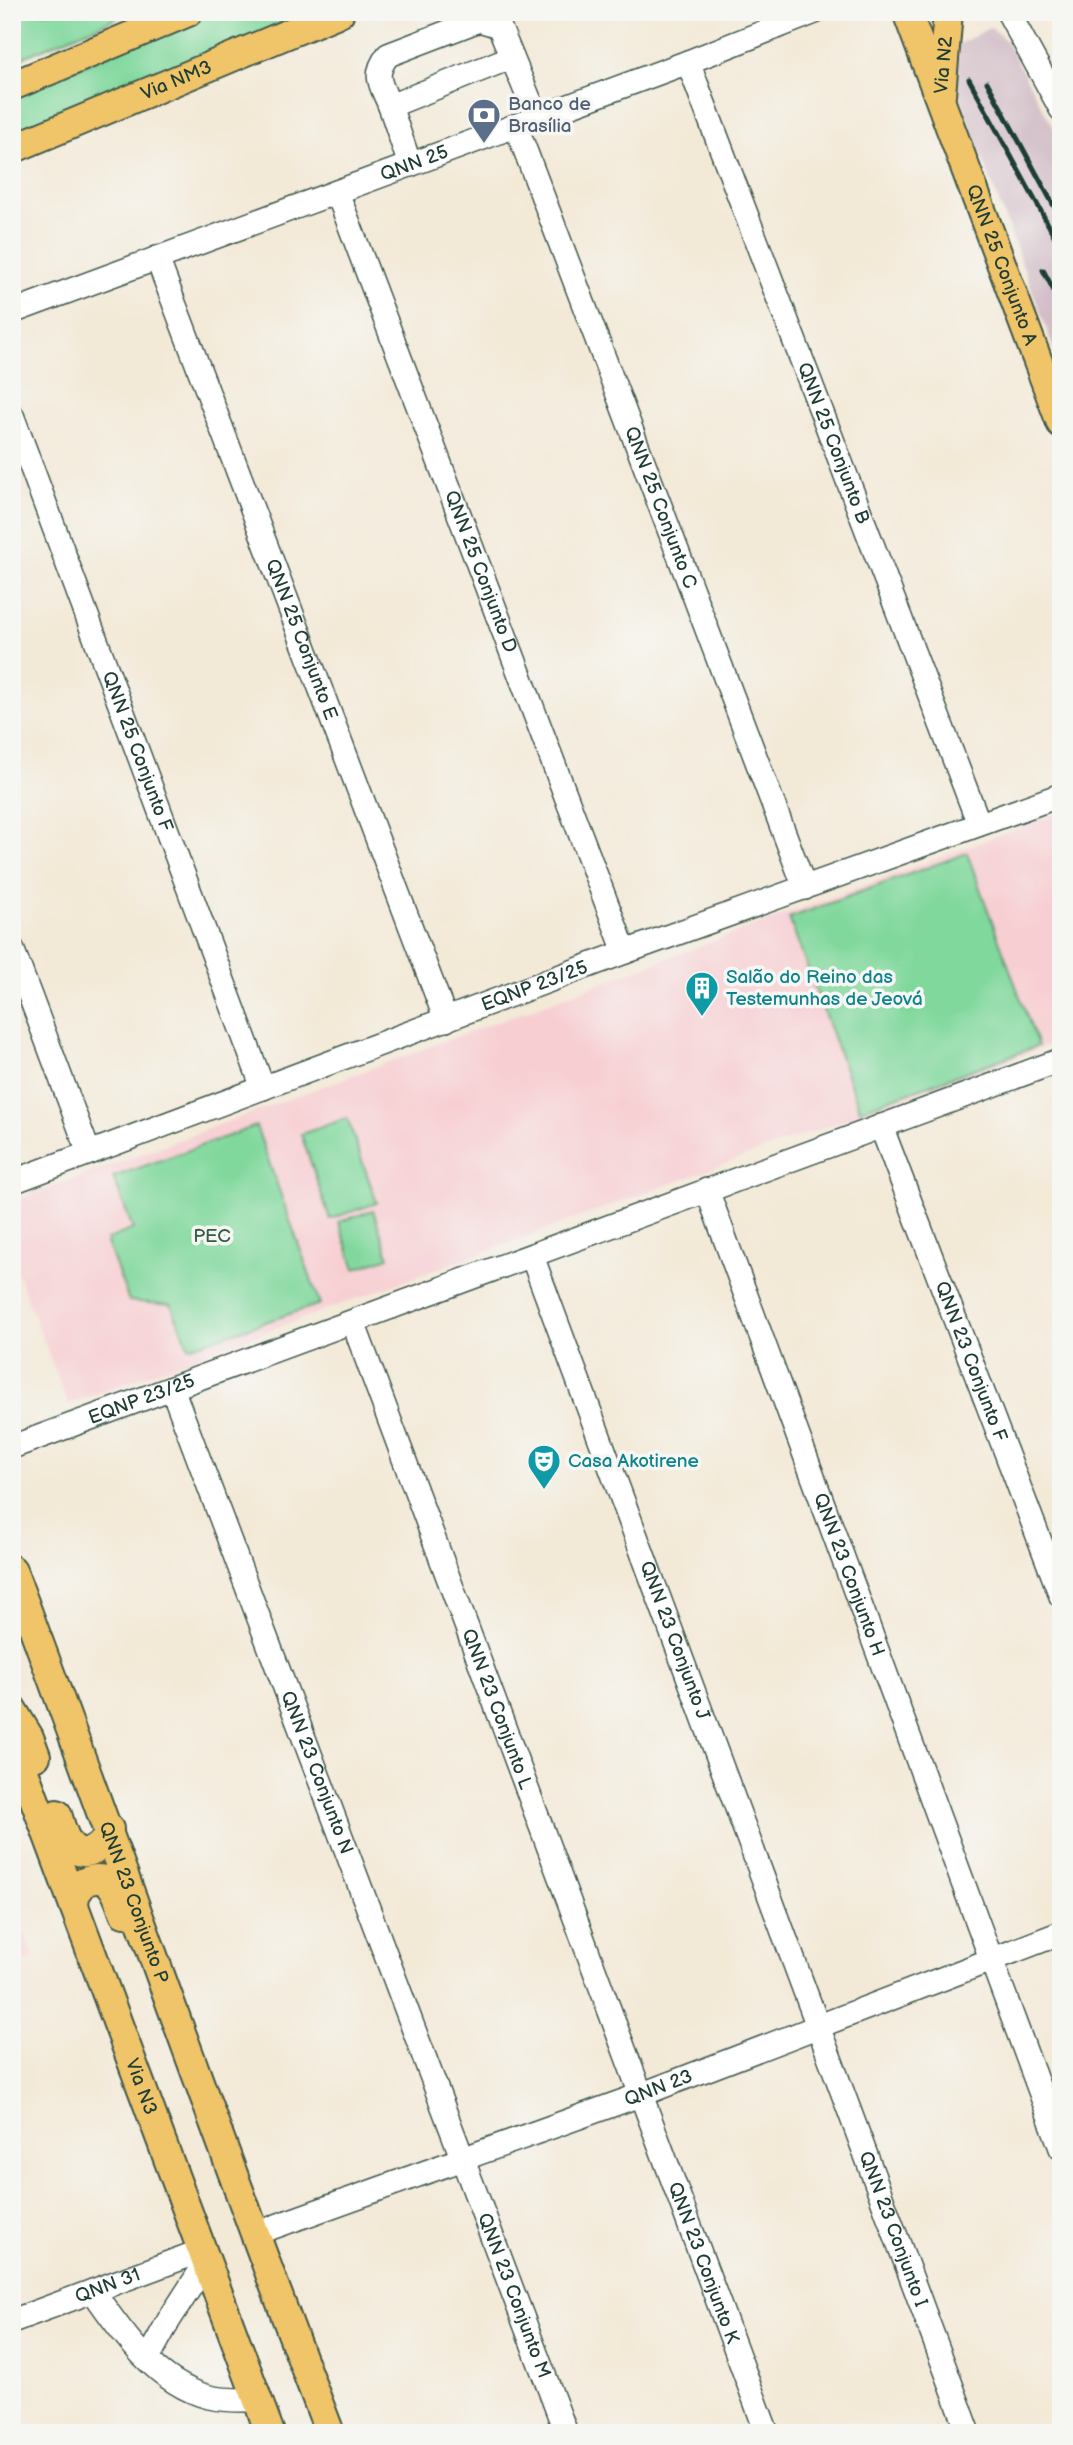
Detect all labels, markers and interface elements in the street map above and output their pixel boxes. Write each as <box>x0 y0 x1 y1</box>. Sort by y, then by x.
street label: Via N2 <box>930 35 957 95</box>
street label: Via NM3 <box>137 55 215 105</box>
place label: Banco de Brasília <box>508 93 591 138</box>
bank icon: Banco de Brasília <box>465 96 503 145</box>
street label: QNN 25 <box>377 140 452 186</box>
street label: QNN 25 Conjunto A <box>961 181 1042 349</box>
street label: QNN 25 Conjunto B <box>792 359 875 527</box>
street label: QNN 25 Conjunto C <box>620 423 702 592</box>
street label: QNN 25 Conjunto D <box>440 487 522 656</box>
street label: QNN 25 Conjunto E <box>261 556 343 723</box>
street label: QNN 25 Conjunto F <box>97 668 178 835</box>
street label: EQNP 23/25 <box>478 956 591 1016</box>
place label: Salão do Reino das Testemunhas de Jeová <box>726 966 923 1011</box>
building icon: Salão do Reino das Testemunhas de Jeová <box>683 969 721 1018</box>
park label: PEC <box>193 1225 231 1248</box>
street label: QNN 23 Conjunto F <box>930 1278 1012 1445</box>
street label: EQNP 23/25 <box>85 1369 198 1429</box>
theatre icon: Casa Akotirene <box>525 1442 563 1491</box>
place label: Casa Akotirene <box>568 1450 699 1473</box>
street label: QNN 23 Conjunto H <box>808 1490 890 1659</box>
street label: QNN 23 Conjunto J <box>635 1558 715 1724</box>
street label: QNN 23 Conjunto L <box>457 1626 538 1792</box>
street label: QNN 23 Conjunto N <box>276 1688 358 1857</box>
street label: QNN 23 Conjunto P <box>94 1818 174 1986</box>
street label: Via N3 <box>120 2056 162 2118</box>
street label: QNN 23 <box>621 2064 696 2111</box>
street label: QNN 23 Conjunto I <box>854 2148 933 2310</box>
street label: QNN 23 Conjunto K <box>663 2179 744 2347</box>
street label: QNN 23 Conjunto M <box>473 2210 556 2381</box>
street label: QNN 31 <box>72 2263 143 2308</box>

